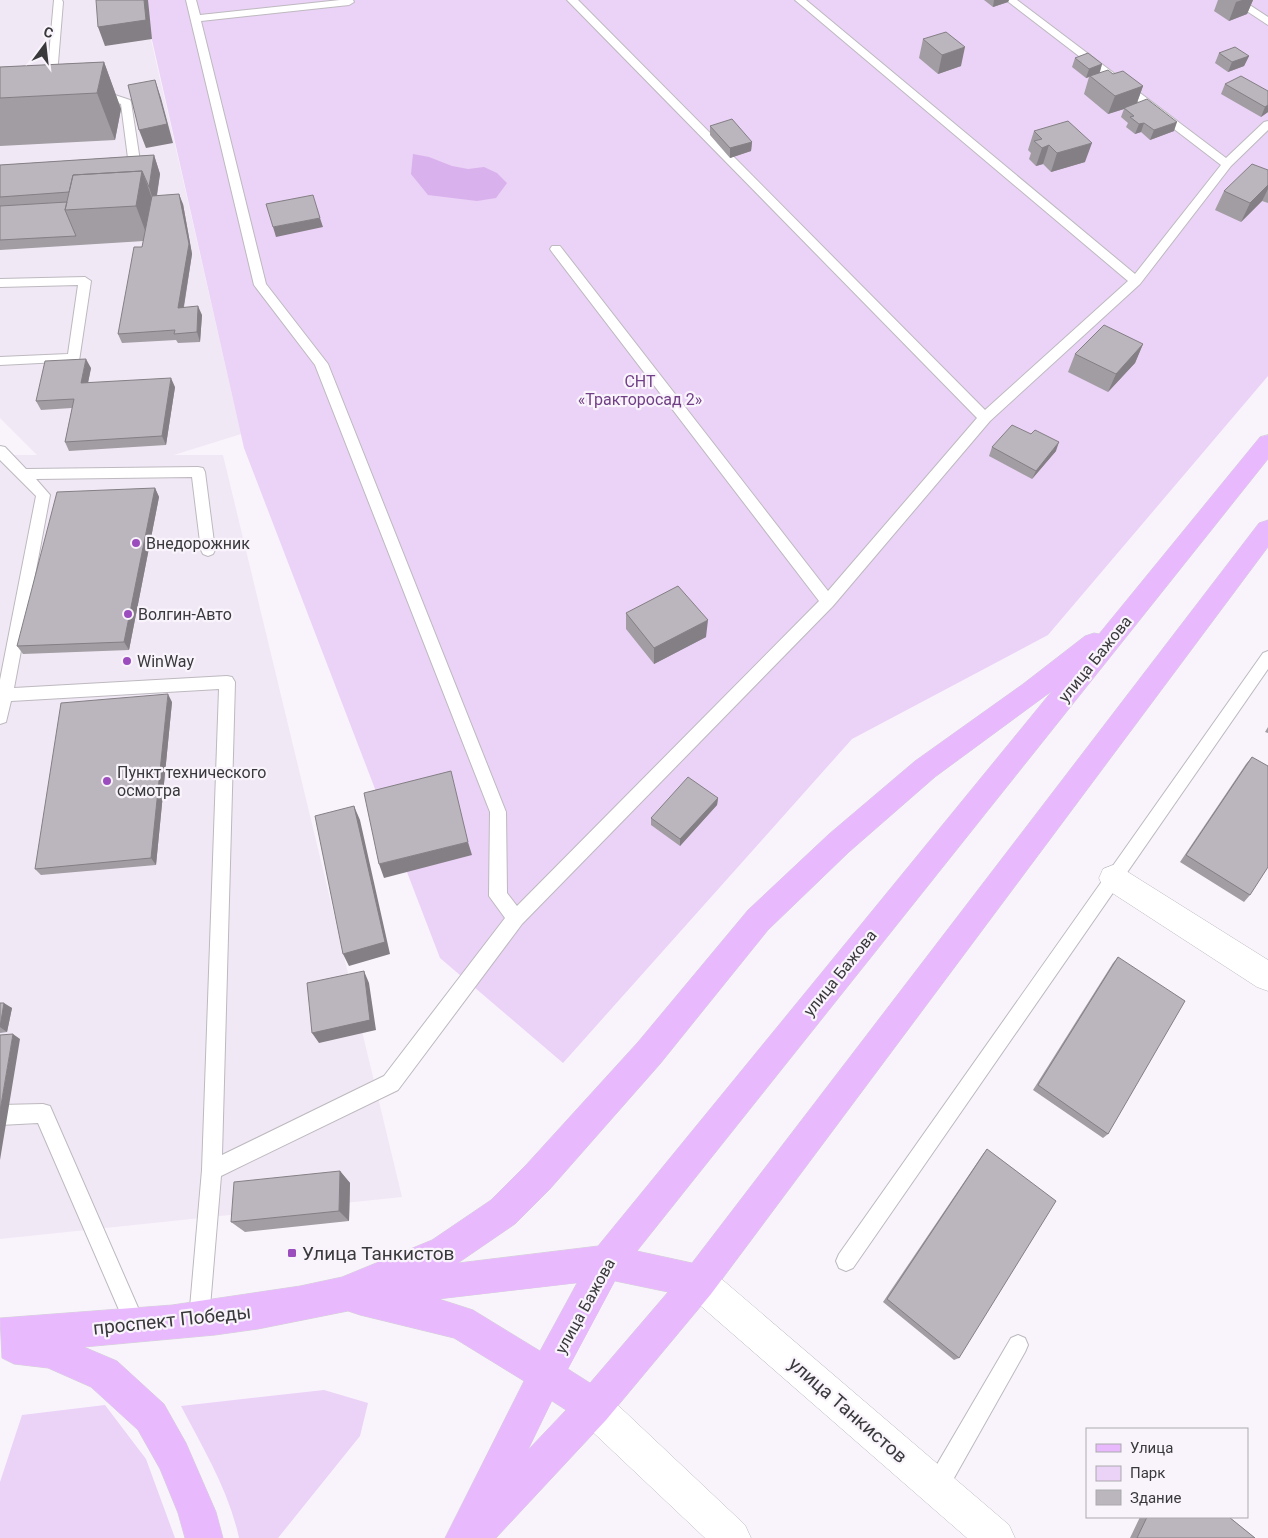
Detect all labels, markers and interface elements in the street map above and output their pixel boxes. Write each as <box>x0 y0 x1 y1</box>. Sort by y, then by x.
north arrow <box>20 20 70 70</box>
text: С <box>42 24 55 41</box>
park label: СНТ «Тракторосад 2» <box>578 372 702 409</box>
place label: Внедорожник <box>146 534 250 553</box>
marker: Внедорожник <box>130 537 142 549</box>
place label: Волгин-Авто <box>138 605 232 624</box>
marker: Волгин-Авто <box>122 608 134 620</box>
street label: улица Бажова <box>1054 612 1136 706</box>
place label: WinWay <box>137 652 194 671</box>
marker: WinWay <box>121 655 133 667</box>
place label: Пункт технического осмотра <box>117 763 266 800</box>
marker: Пункт технического осмотра <box>101 775 113 787</box>
street label: улица Бажова <box>799 926 881 1020</box>
place label: Улица Танкистов <box>302 1242 454 1265</box>
marker: Улица Танкистов <box>286 1247 298 1259</box>
street label: улица Бажова <box>551 1255 619 1357</box>
street label: проспект Победы <box>92 1300 252 1340</box>
street label: улица Танкистов <box>784 1352 912 1468</box>
legend <box>1086 1428 1248 1518</box>
text: Улица <box>1130 1439 1173 1457</box>
text: Парк <box>1130 1464 1165 1482</box>
text: Здание <box>1130 1489 1181 1507</box>

